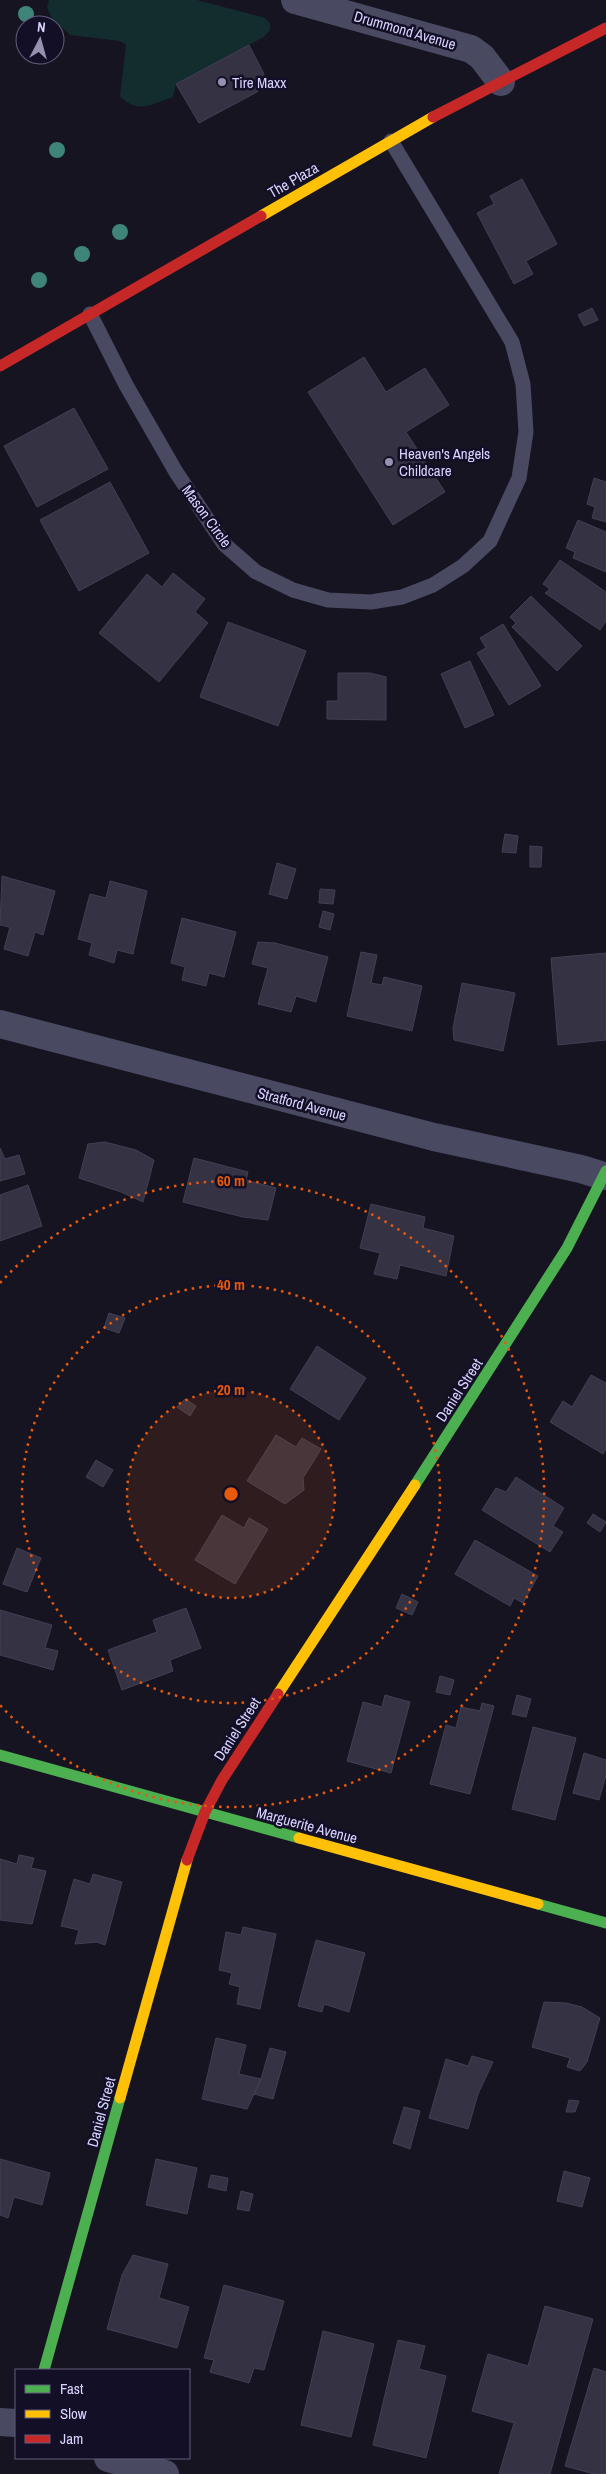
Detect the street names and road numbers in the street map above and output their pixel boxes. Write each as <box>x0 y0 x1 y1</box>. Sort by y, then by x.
street label: Drummond Avenue <box>352 5 459 55</box>
street label: The Plaza <box>264 157 322 203</box>
street label: Mason Circle <box>177 481 237 552</box>
street label: Stratford Avenue <box>255 1082 349 1126</box>
street label: Daniel Street <box>431 1354 488 1426</box>
street label: Daniel Street <box>209 1693 266 1765</box>
street label: Marguerite Avenue <box>254 1801 360 1849</box>
street label: Daniel Street <box>82 2074 121 2149</box>

